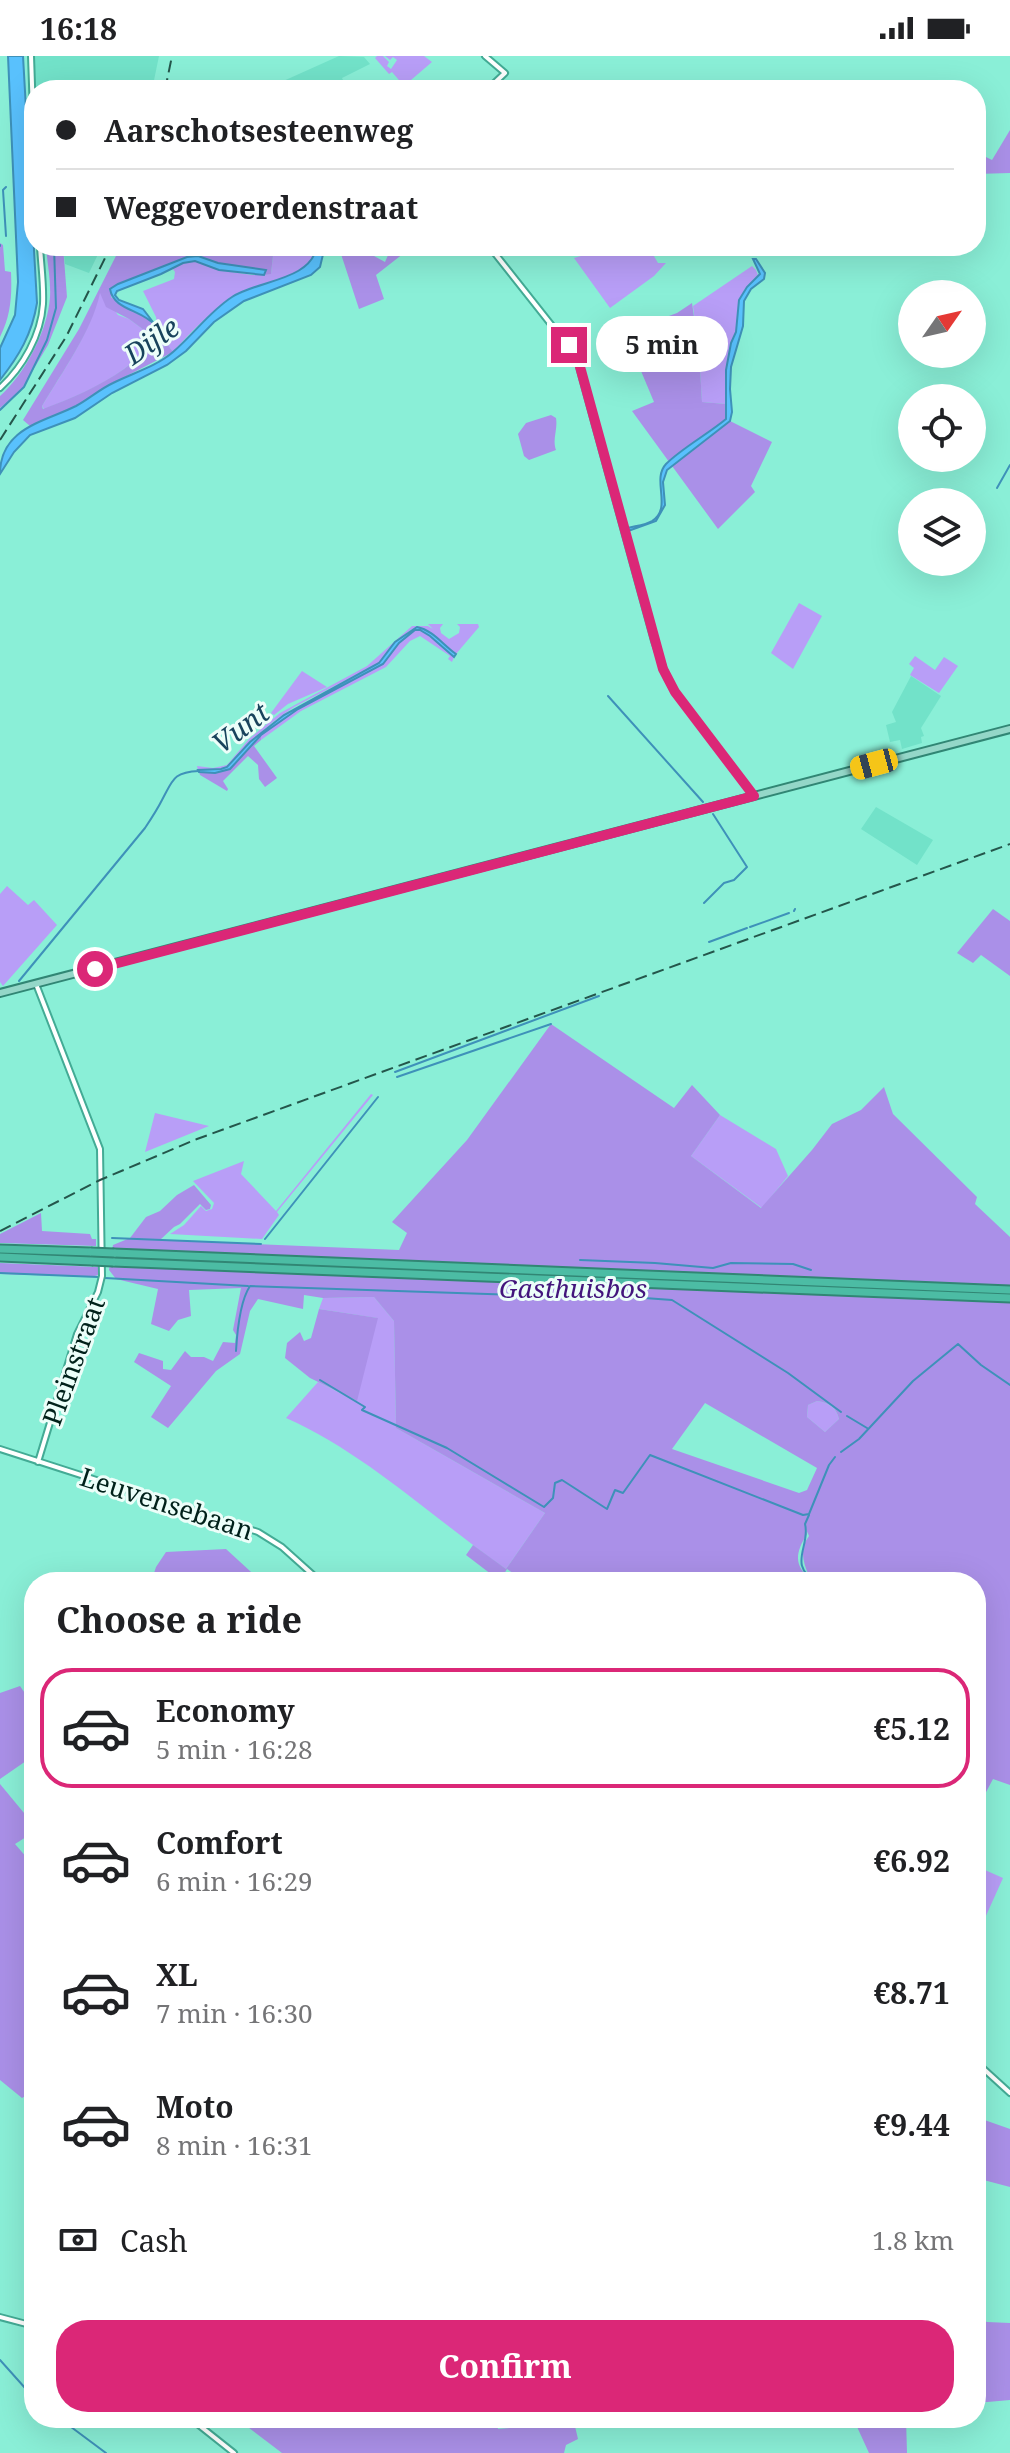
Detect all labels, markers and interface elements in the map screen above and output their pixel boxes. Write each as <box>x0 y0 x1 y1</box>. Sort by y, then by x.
text: 16:18 <box>40 8 117 49</box>
text: Aarschotsesteenweg <box>104 110 413 151</box>
text: Weggevoerdenstraat <box>104 187 418 228</box>
north arrow <box>898 280 986 368</box>
map controls <box>898 280 986 576</box>
water label: Dijle <box>115 307 186 373</box>
callout: 5 min <box>597 317 729 373</box>
text: 5 min <box>625 326 699 362</box>
route end <box>551 327 587 363</box>
button: locate <box>898 384 986 472</box>
button: layers <box>898 488 986 576</box>
water label: Vunt <box>204 693 277 761</box>
car <box>848 746 900 782</box>
route start <box>77 951 113 987</box>
park label: Gasthuisbos <box>499 1270 647 1306</box>
street label: Pleinstraat <box>33 1292 113 1430</box>
street label: Leuvensebaan <box>76 1458 258 1548</box>
text: Choose a ride <box>56 1595 302 1644</box>
text: Economy <box>156 1690 295 1731</box>
icon: car <box>60 1692 132 1764</box>
text: €5.12 <box>874 1708 950 1749</box>
text: 5 min · 16:28 <box>156 1731 313 1767</box>
text: Comfort <box>156 1822 283 1863</box>
icon: car <box>60 1824 132 1896</box>
text: €6.92 <box>874 1840 950 1881</box>
text: 6 min · 16:29 <box>156 1863 313 1899</box>
text: XL <box>156 1954 198 1995</box>
icon: car <box>60 1956 132 2028</box>
text: €8.71 <box>874 1972 950 2013</box>
text: 7 min · 16:30 <box>156 1995 313 2031</box>
text: Moto <box>156 2086 234 2127</box>
icon: car <box>60 2088 132 2160</box>
text: €9.44 <box>874 2104 950 2145</box>
text: 8 min · 16:31 <box>156 2127 313 2163</box>
icon: cash <box>56 2218 100 2262</box>
text: Cash <box>120 2220 188 2261</box>
text: 1.8 km <box>872 2222 954 2258</box>
button: Confirm <box>56 2320 954 2412</box>

